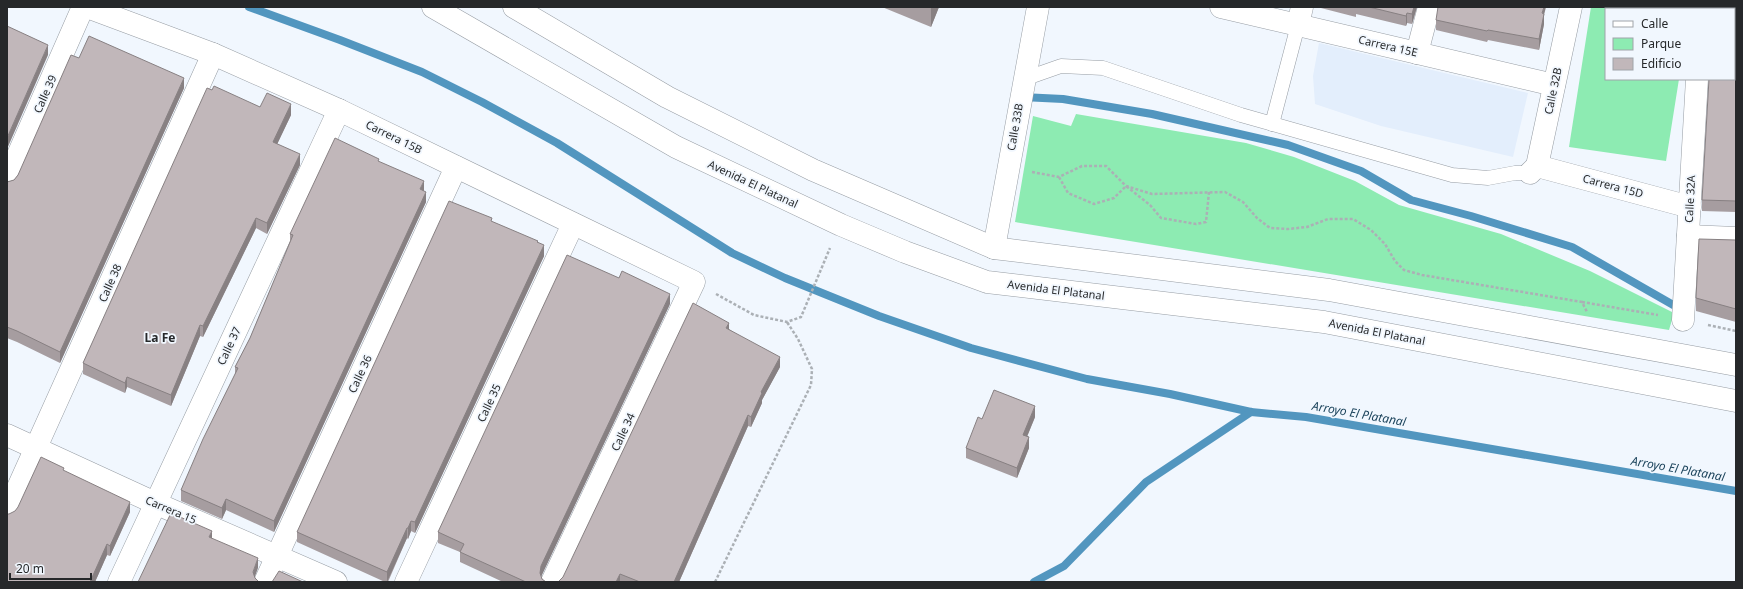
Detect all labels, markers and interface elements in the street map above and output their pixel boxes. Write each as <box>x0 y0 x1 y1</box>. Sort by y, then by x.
legend <box>1605 8 1735 80</box>
text: Calle <box>1641 15 1669 32</box>
street label: Carrera 15E <box>1357 31 1419 60</box>
text: Parque <box>1641 35 1682 52</box>
text: Edificio <box>1641 55 1682 72</box>
street label: Calle 32B <box>1540 66 1565 116</box>
street label: Calle 39 <box>29 72 60 115</box>
street label: Calle 33B <box>1003 102 1026 152</box>
street label: Carrera 15B <box>363 116 425 157</box>
street label: Avenida El Platanal <box>706 156 801 211</box>
street label: Carrera 15D <box>1581 170 1645 201</box>
street label: Calle 32A <box>1681 174 1698 223</box>
street label: Calle 38 <box>94 261 125 304</box>
street label: Avenida El Platanal <box>1007 276 1105 303</box>
street label: Avenida El Platanal <box>1328 315 1426 348</box>
street label: Calle 37 <box>213 324 244 367</box>
district label: La Fe <box>145 329 175 346</box>
street label: Calle 36 <box>344 352 375 395</box>
street label: Calle 35 <box>473 381 504 424</box>
water label: Arroyo El Platanal <box>1310 397 1408 430</box>
street label: Calle 34 <box>607 410 638 453</box>
water label: Arroyo El Platanal <box>1629 452 1727 485</box>
street label: Carrera 15 <box>143 492 199 527</box>
scale bar <box>10 555 91 581</box>
text: 20 m <box>16 560 44 577</box>

